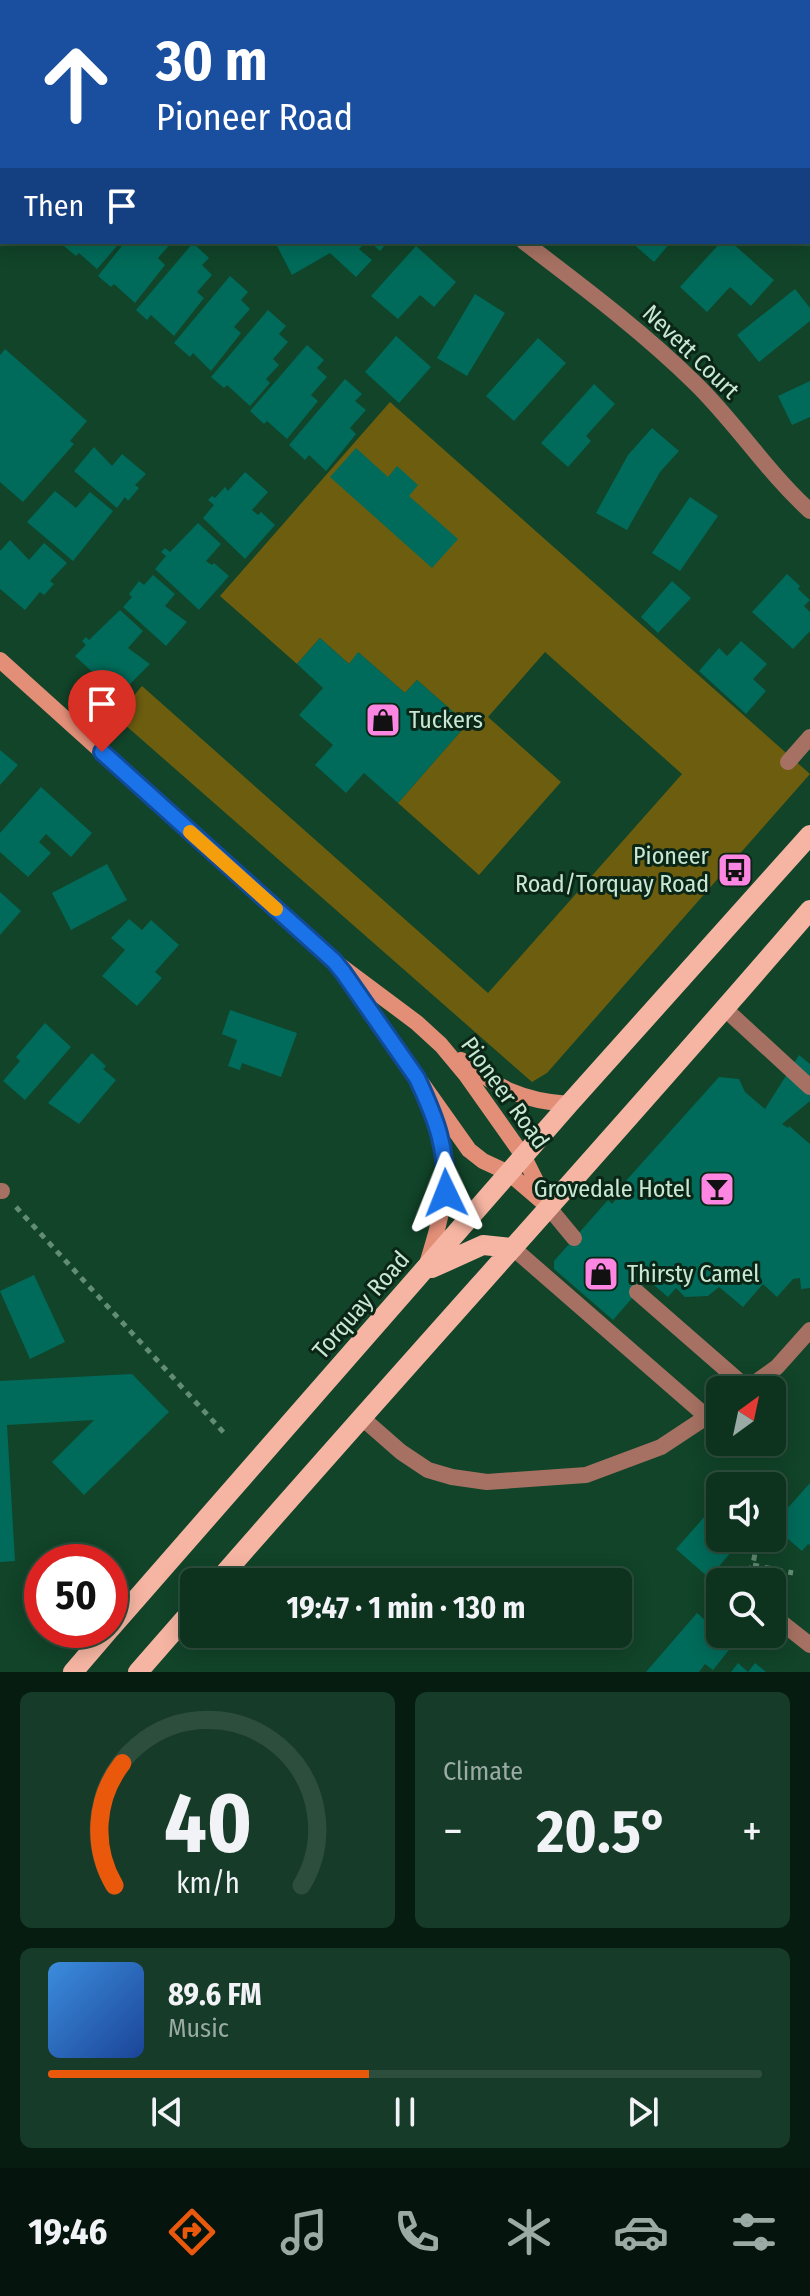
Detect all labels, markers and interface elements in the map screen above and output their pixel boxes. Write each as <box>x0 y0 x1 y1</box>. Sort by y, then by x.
text: 30 m <box>156 28 267 95</box>
icon: ahead <box>24 32 128 136</box>
text: Pioneer Road <box>156 96 353 140</box>
icon: arrive <box>100 184 144 228</box>
text: Then <box>24 188 84 224</box>
street label: Nevett Court <box>637 299 745 405</box>
pin <box>68 670 136 752</box>
icon: arrive <box>80 682 124 726</box>
shop icon: Tuckers <box>364 701 402 739</box>
place label: Tuckers <box>409 706 483 734</box>
place label: Pioneer Road/Torquay Road <box>515 842 710 898</box>
bus stop icon: Pioneer Road/Torquay Road <box>716 851 754 889</box>
street label: Pioneer Road <box>455 1032 555 1154</box>
position arrow <box>404 1151 488 1235</box>
bar icon: Grovedale Hotel <box>698 1170 736 1208</box>
place label: Grovedale Hotel <box>534 1175 691 1203</box>
street label: Torquay Road <box>307 1246 415 1364</box>
shop icon: Thirsty Camel <box>582 1255 620 1293</box>
place label: Thirsty Camel <box>627 1260 760 1288</box>
north arrow <box>706 1376 786 1456</box>
map controls <box>706 1376 786 1648</box>
button: sound <box>706 1472 786 1552</box>
speed limit sign: 50 <box>24 1544 128 1648</box>
button: search <box>706 1568 786 1648</box>
text: 19:47 · 1 min · 130 m <box>287 1590 525 1626</box>
text: Climate <box>443 1756 523 1787</box>
text: 40 <box>163 1774 252 1874</box>
text: 20.5° <box>537 1796 668 1868</box>
text: − <box>443 1805 463 1858</box>
text: + <box>742 1805 762 1858</box>
text: km/h <box>176 1866 239 1901</box>
text: 89.6 FM <box>168 1977 262 2013</box>
text: Music <box>168 2013 229 2044</box>
icon: previous <box>145 2090 189 2134</box>
icon: pause <box>383 2090 427 2134</box>
icon: next <box>621 2090 665 2134</box>
icon: directions <box>164 2204 220 2260</box>
icon: music <box>276 2204 332 2260</box>
icon: phone <box>389 2204 445 2260</box>
icon: climate <box>501 2204 557 2260</box>
icon: car <box>613 2204 669 2260</box>
icon: filters <box>726 2204 782 2260</box>
text: 19:46 <box>28 2210 107 2254</box>

